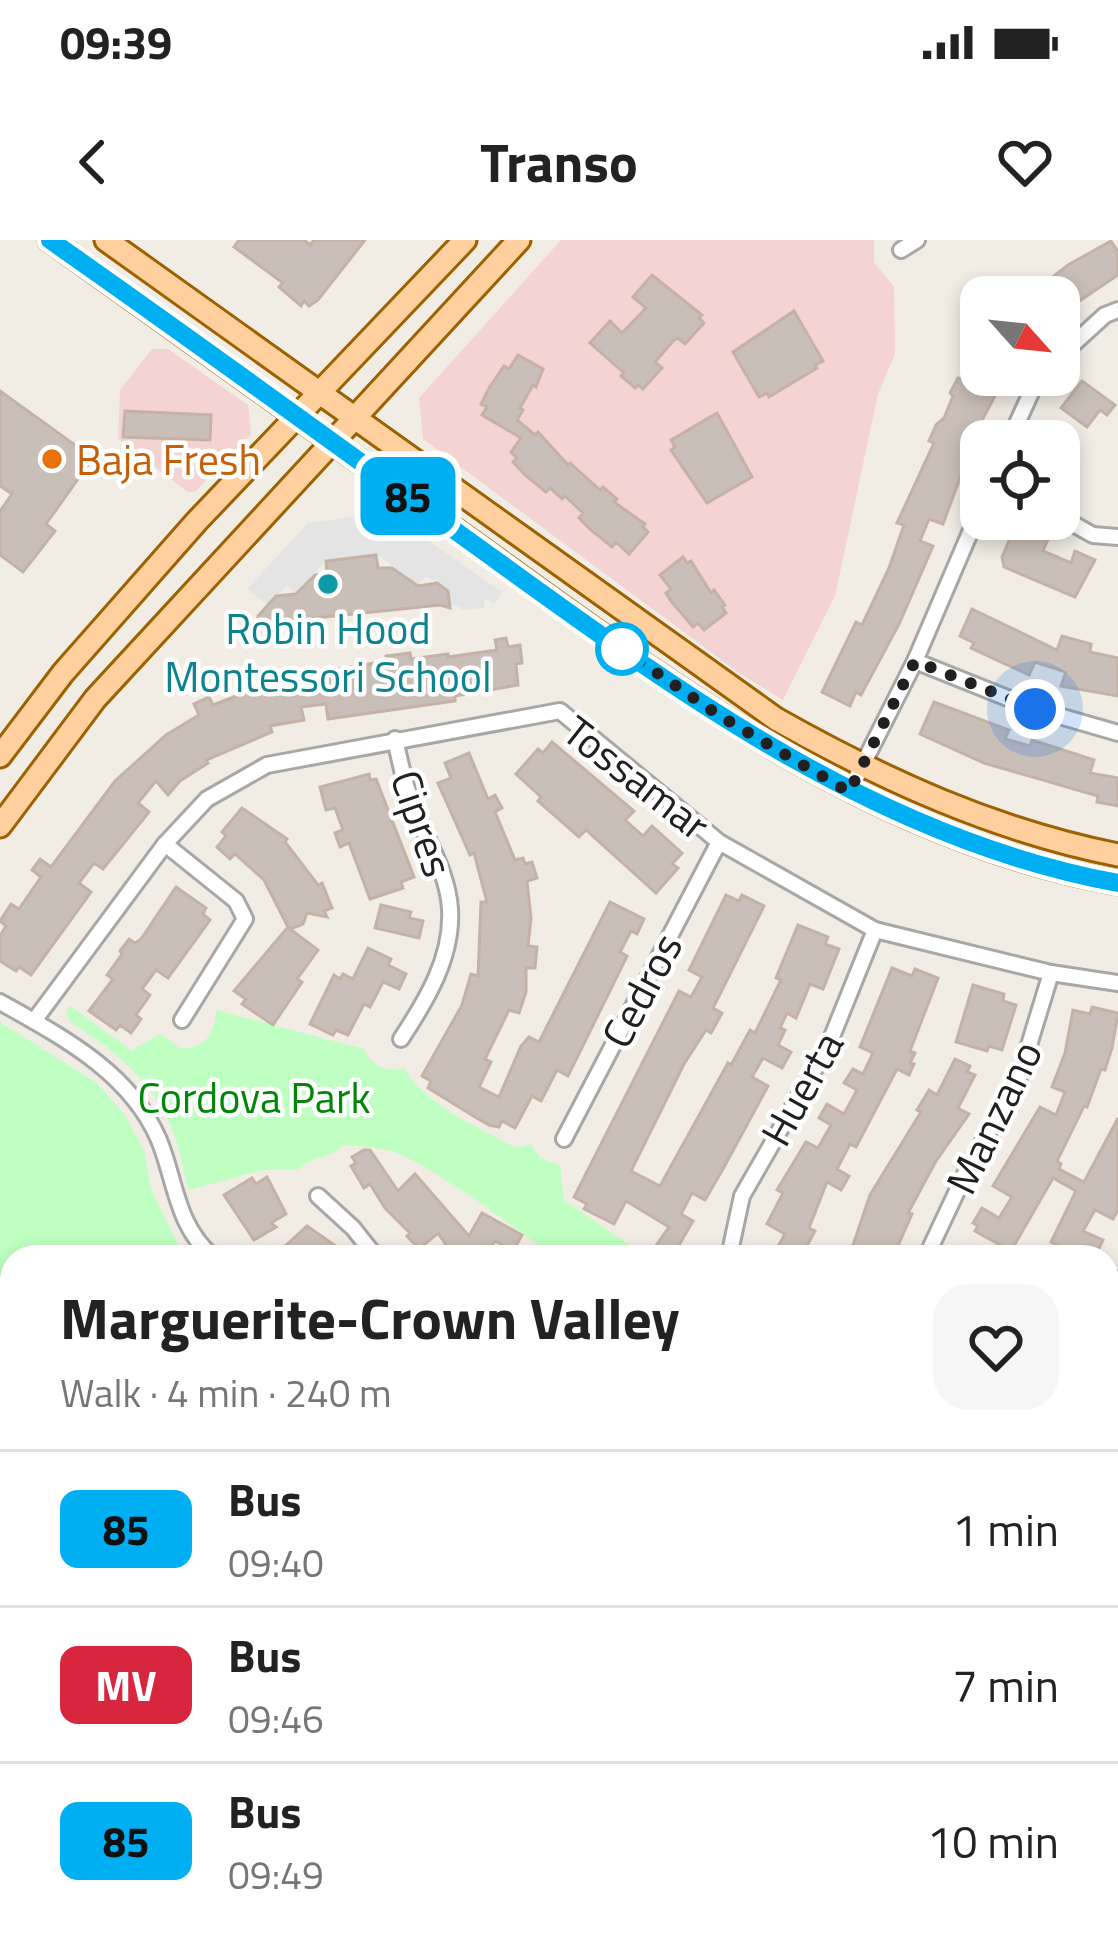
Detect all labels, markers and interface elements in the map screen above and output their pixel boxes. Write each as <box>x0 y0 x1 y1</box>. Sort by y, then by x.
text: 09:39 <box>60 8 172 76</box>
text: Transo <box>480 121 638 203</box>
icon: back <box>60 129 126 195</box>
icon: heart <box>992 129 1058 195</box>
north arrow <box>960 276 1080 396</box>
map controls <box>960 276 1080 540</box>
button: locate <box>960 420 1080 540</box>
place label: Baja Fresh <box>76 427 261 491</box>
marker: Baja Fresh <box>39 446 65 472</box>
line badge: 85 <box>354 457 462 535</box>
text: 85 <box>384 464 432 528</box>
marker: Robin Hood Montessori School <box>315 571 341 597</box>
place label: Robin Hood Montessori School <box>164 596 492 708</box>
unlabelled marker <box>597 624 647 674</box>
your location <box>1005 679 1065 739</box>
street label: Tossamar <box>550 699 724 855</box>
street label: Cipres <box>375 761 471 885</box>
street label: Cedros <box>584 921 698 1059</box>
street label: Huerta <box>743 1019 859 1157</box>
street label: Manzano <box>928 1029 1058 1205</box>
park label: Cordova Park <box>137 1065 371 1129</box>
text: Marguerite-Crown Valley <box>60 1274 680 1361</box>
button: heart <box>933 1284 1059 1410</box>
text: Walk · 4 min · 240 m <box>60 1363 392 1422</box>
text: Bus <box>228 1465 302 1533</box>
text: 1 min <box>952 1495 1059 1563</box>
text: 85 <box>102 1497 150 1561</box>
text: 09:40 <box>228 1533 324 1592</box>
text: Bus <box>228 1621 302 1689</box>
text: 7 min <box>952 1651 1059 1719</box>
text: MV <box>95 1653 157 1717</box>
text: 09:46 <box>228 1689 324 1748</box>
text: Bus <box>228 1777 302 1845</box>
text: 10 min <box>927 1807 1059 1875</box>
text: 85 <box>102 1809 150 1873</box>
text: 09:49 <box>228 1845 324 1904</box>

